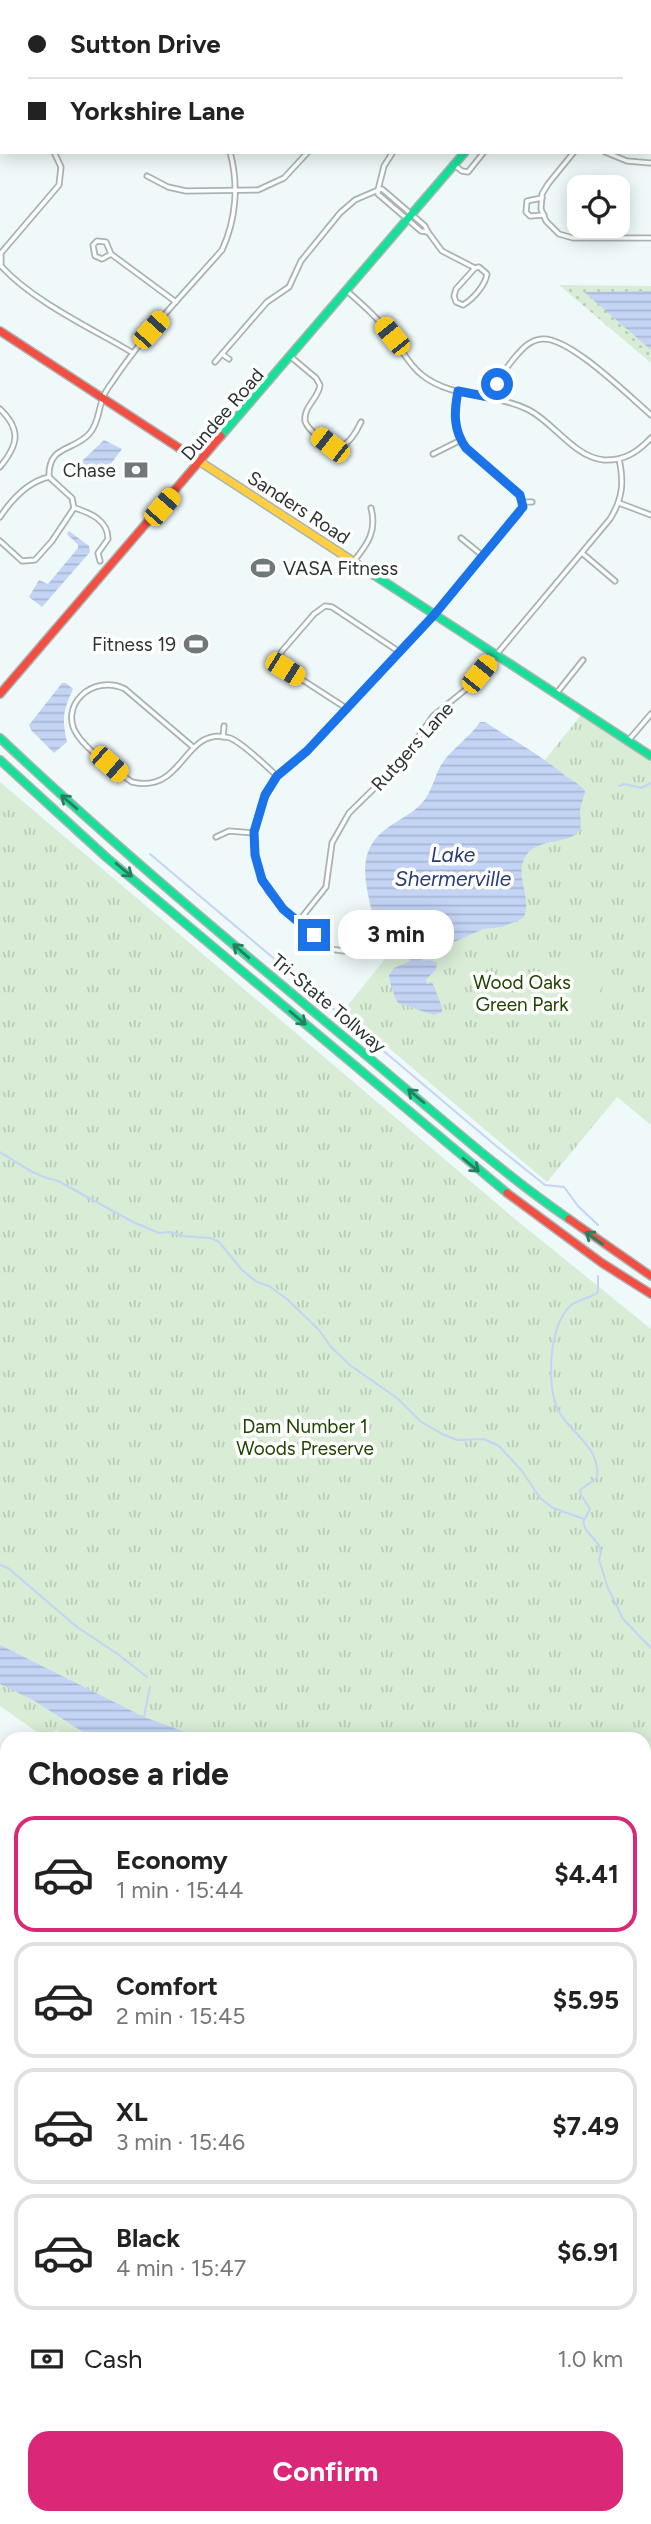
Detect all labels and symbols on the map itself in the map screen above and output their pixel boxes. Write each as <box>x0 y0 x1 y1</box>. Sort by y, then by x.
car <box>130 307 173 353</box>
car <box>371 313 414 359</box>
street label: Dundee Road <box>176 364 269 465</box>
route start <box>481 368 513 400</box>
car <box>307 424 354 466</box>
bank icon: Chase <box>122 456 150 484</box>
place label: Chase <box>63 459 116 482</box>
street label: Sanders Road <box>243 466 354 549</box>
car <box>141 484 184 530</box>
sports icon: VASA Fitness <box>249 554 277 582</box>
place label: VASA Fitness <box>283 557 398 580</box>
sports icon: Fitness 19 <box>182 630 210 658</box>
place label: Fitness 19 <box>92 633 176 656</box>
car <box>262 649 309 689</box>
car <box>458 651 501 697</box>
street label: Rutgers Lane <box>366 697 458 796</box>
car <box>87 742 132 786</box>
one-way arrow <box>61 794 79 810</box>
water label: Lake Shermerville <box>395 842 512 891</box>
one-way arrow <box>115 862 133 878</box>
callout: 3 min <box>338 911 454 960</box>
route end <box>298 919 330 951</box>
one-way arrow <box>233 943 251 959</box>
street label: Tri-State Tollway <box>267 949 390 1058</box>
park label: Wood Oaks Green Park <box>473 971 571 1016</box>
one-way arrow <box>288 1010 306 1026</box>
one-way arrow <box>408 1088 426 1104</box>
one-way arrow <box>462 1157 480 1173</box>
one-way arrow <box>585 1231 604 1245</box>
park label: Dam Number 1 Woods Preserve <box>236 1415 374 1460</box>

